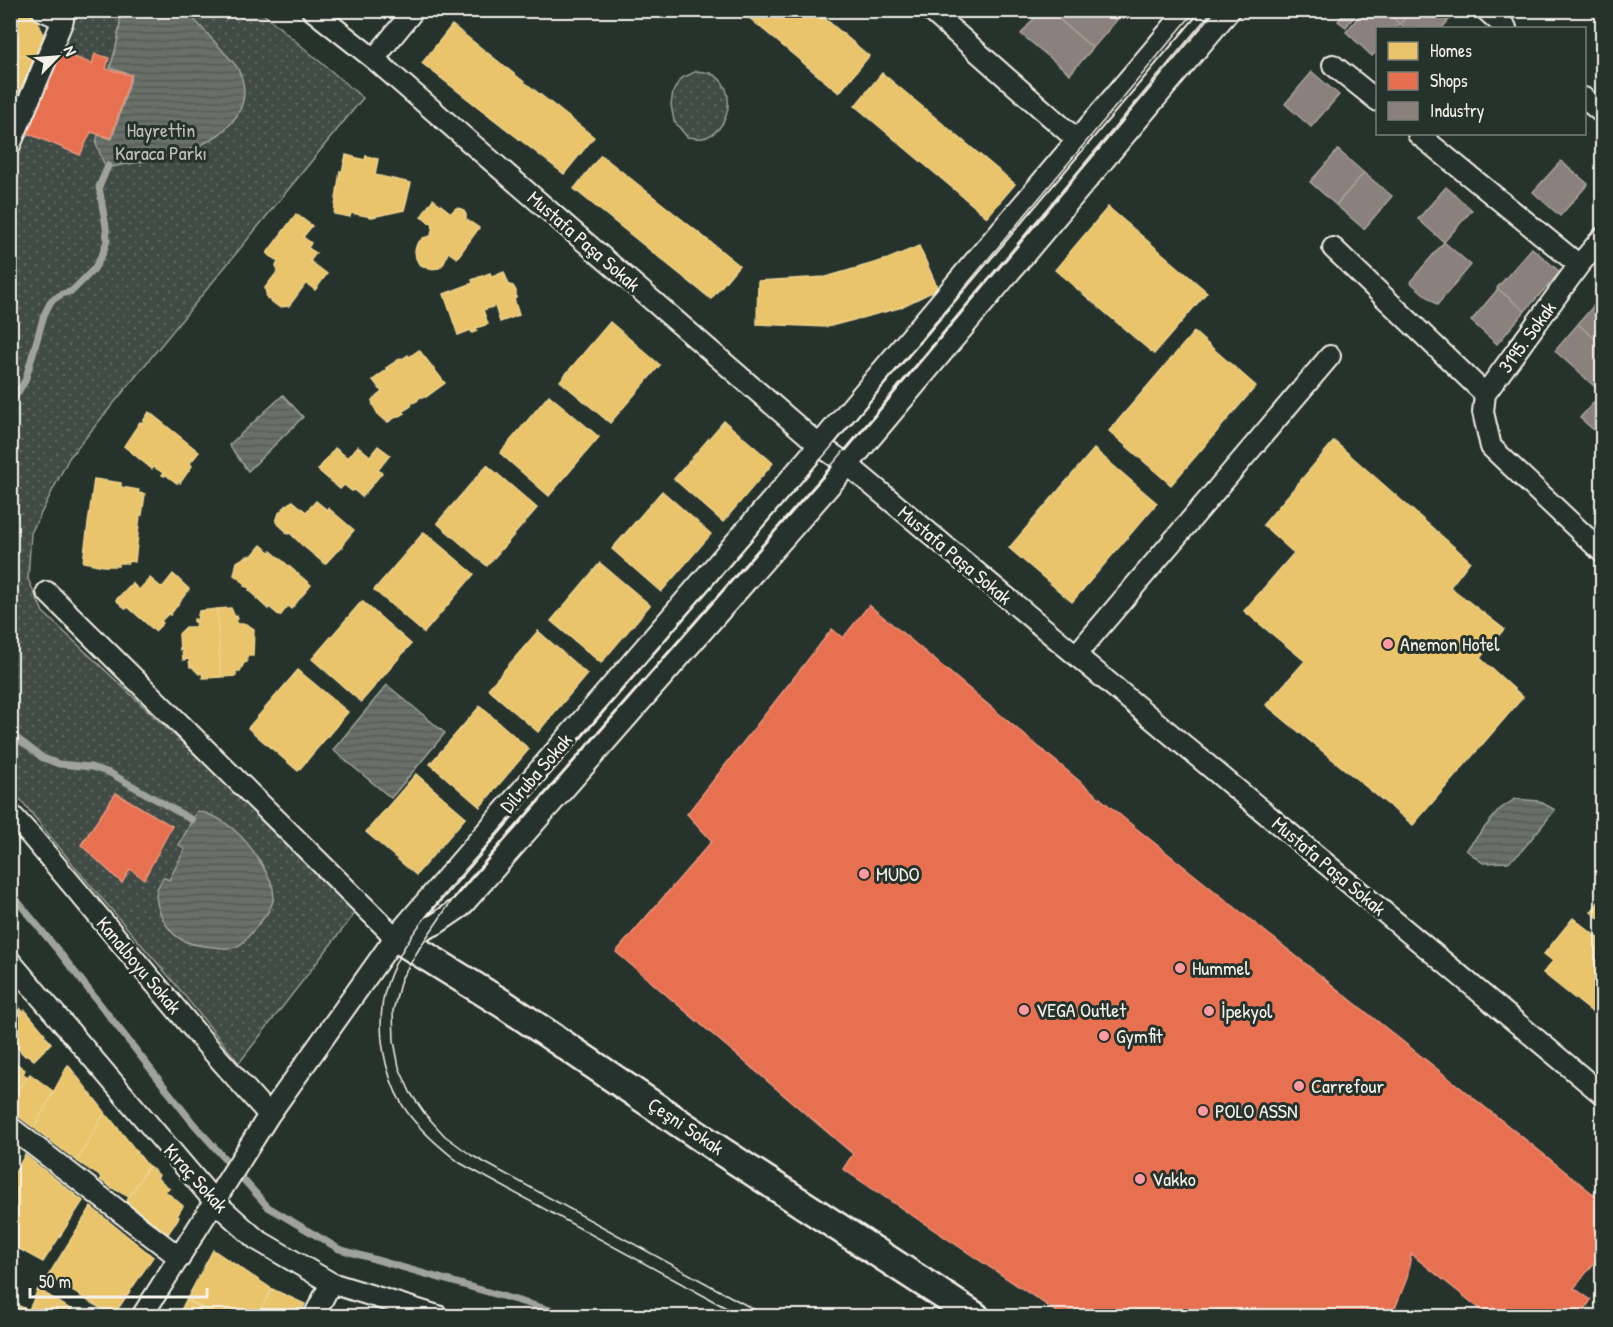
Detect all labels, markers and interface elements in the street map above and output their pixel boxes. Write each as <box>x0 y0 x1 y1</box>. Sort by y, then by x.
north arrow <box>27 27 87 87</box>
legend <box>1376 27 1586 135</box>
text: Homes <box>1430 38 1472 63</box>
text: N <box>59 42 83 60</box>
text: Shops <box>1430 68 1468 93</box>
text: Industry <box>1430 98 1485 123</box>
park label: Hayrettin Karaca Parkı <box>115 116 207 166</box>
street label: Mustafa Paşa Sokak <box>522 184 646 297</box>
street label: 3195. Sokak <box>1491 295 1562 378</box>
street label: Mustafa Paşa Sokak <box>893 499 1018 610</box>
place label: Anemon Hotel <box>1400 630 1500 657</box>
marker: Anemon Hotel <box>1381 637 1395 651</box>
street label: Dilruba Sokak <box>493 727 578 818</box>
street label: Mustafa Paşa Sokak <box>1267 810 1392 921</box>
place label: MUDO <box>876 860 920 887</box>
marker: MUDO <box>857 867 871 881</box>
street label: Kanalboyu Sokak <box>91 910 188 1019</box>
place label: Hummel <box>1192 954 1251 981</box>
marker: Hummel <box>1173 961 1187 975</box>
place label: VEGA Outlet <box>1036 996 1127 1023</box>
place label: İpekyol <box>1221 997 1273 1024</box>
marker: VEGA Outlet <box>1017 1003 1031 1017</box>
marker: İpekyol <box>1202 1004 1216 1018</box>
place label: Gymfit <box>1116 1022 1164 1049</box>
marker: Gymfit <box>1097 1029 1111 1043</box>
place label: Carrefour <box>1311 1072 1384 1099</box>
marker: Carrefour <box>1292 1079 1306 1093</box>
street label: Çeşni Sokak <box>643 1090 730 1161</box>
place label: POLO ASSN <box>1215 1097 1298 1124</box>
marker: POLO ASSN <box>1196 1104 1210 1118</box>
street label: Kıraç Sokak <box>158 1137 235 1218</box>
place label: Vakko <box>1152 1165 1196 1192</box>
marker: Vakko <box>1133 1172 1147 1186</box>
scale bar <box>30 1261 207 1299</box>
text: 50 m <box>39 1269 71 1294</box>

